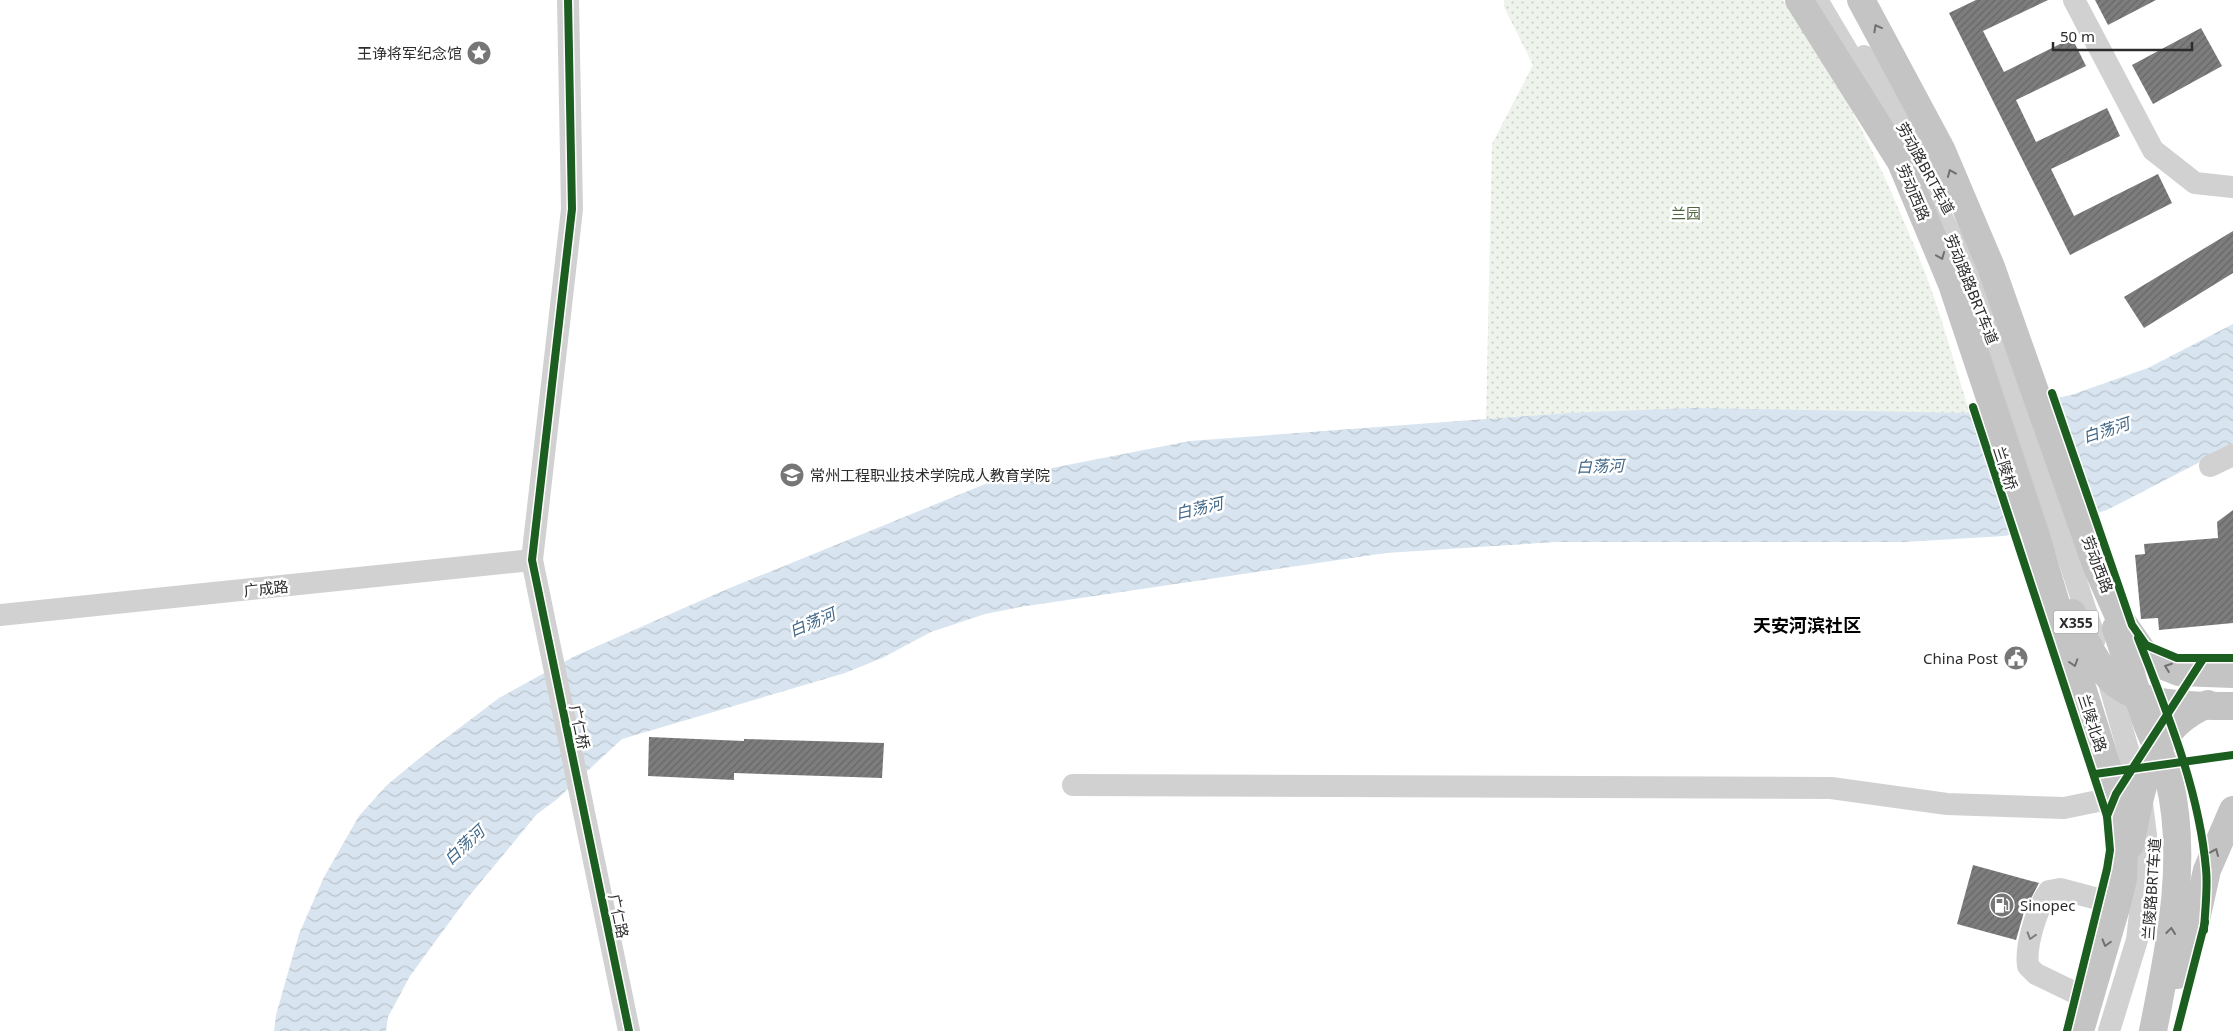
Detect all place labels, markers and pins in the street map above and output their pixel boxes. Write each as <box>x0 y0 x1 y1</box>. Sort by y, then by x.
place icon: 王诤将军纪念馆 <box>466 40 492 66</box>
place label: 王诤将军纪念馆 <box>357 43 462 63</box>
school or university icon: 常州工程职业技术学院成人教育学院 <box>779 462 805 488</box>
place label: 常州工程职业技术学院成人教育学院 <box>810 465 1050 485</box>
public building icon: China Post <box>2003 645 2029 671</box>
place label: China Post <box>1923 648 1999 668</box>
fuel station icon: Sinopec <box>1989 892 2015 918</box>
place label: Sinopec <box>2020 895 2075 915</box>

